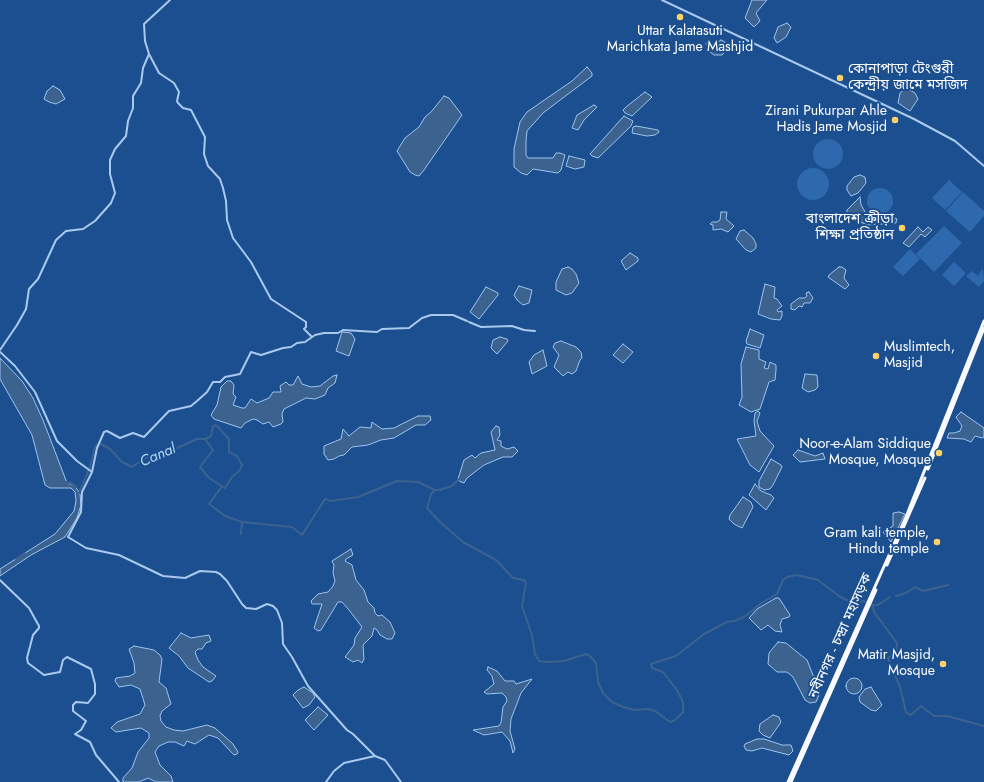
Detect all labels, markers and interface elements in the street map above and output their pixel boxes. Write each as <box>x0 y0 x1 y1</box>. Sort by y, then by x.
marker: Uttar Kalatasuti Marichkata Jame Mashjid <box>675 12 685 22</box>
place label: Uttar Kalatasuti Marichkata Jame Mashjid <box>607 24 753 56</box>
place label: কোনাপাড়া টেংগুরী কেন্দ্রীয় জামে মসজিদ <box>848 62 968 94</box>
marker: কোনাপাড়া টেংগুরী কেন্দ্রীয় জামে মসজিদ <box>835 73 845 83</box>
place label: Zirani Pukurpar Ahle Hadis Jame Mosjid <box>765 104 887 136</box>
marker: Zirani Pukurpar Ahle Hadis Jame Mosjid <box>890 115 900 125</box>
place label: বাংলাদেশ ক্রীড়া শিক্ষা প্রতিষ্ঠান <box>806 212 894 244</box>
marker: বাংলাদেশ ক্রীড়া শিক্ষা প্রতিষ্ঠান <box>897 223 907 233</box>
place label: Muslimtech, Masjid <box>884 340 955 372</box>
marker: Muslimtech, Masjid <box>871 351 881 361</box>
place label: Noor-e-Alam Siddique Mosque, Mosque <box>799 437 931 470</box>
water label: Canal <box>137 440 179 472</box>
marker: Noor-e-Alam Siddique Mosque, Mosque <box>934 448 944 458</box>
place label: Gram kali temple, Hindu temple <box>824 526 929 558</box>
marker: Gram kali temple, Hindu temple <box>932 537 942 547</box>
street label: নবীনগর - চন্দ্রা মহাসড়ক <box>806 571 876 701</box>
place label: Matir Masjid, Mosque <box>858 648 935 680</box>
marker: Matir Masjid, Mosque <box>938 659 948 669</box>

